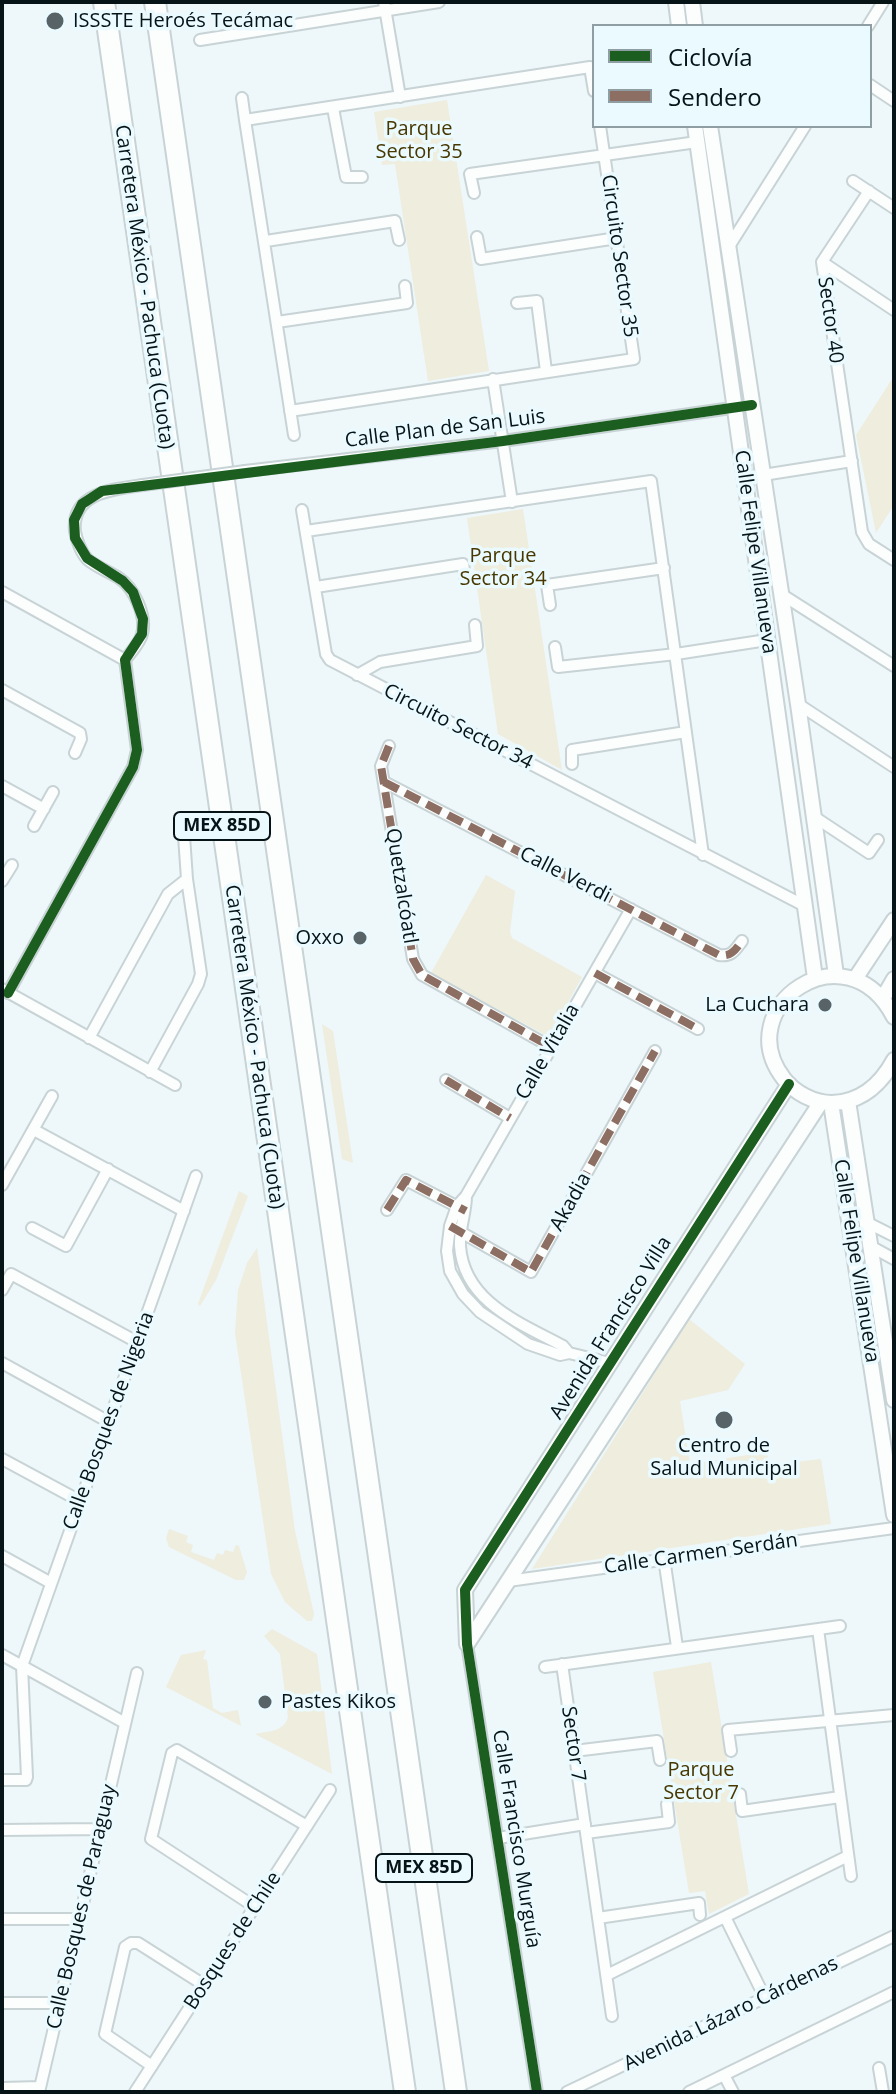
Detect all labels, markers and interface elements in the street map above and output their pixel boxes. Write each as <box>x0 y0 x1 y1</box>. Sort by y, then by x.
place label: ISSSTE Heroés Tecámac <box>73 9 293 33</box>
marker: ISSSTE Heroés Tecámac <box>44 10 66 32</box>
legend <box>592 24 872 128</box>
text: Ciclovía <box>668 40 753 73</box>
text: Sendero <box>668 80 762 113</box>
park label: Parque Sector 35 <box>375 117 463 164</box>
street label: Carretera México - Pachuca (Cuota) <box>109 123 179 451</box>
street label: Circuito Sector 35 <box>596 173 642 339</box>
street label: Sector 40 <box>812 275 848 365</box>
street label: Calle Plan de San Luis <box>344 405 546 453</box>
street label: Calle Felipe Villanueva <box>729 449 781 655</box>
park label: Parque Sector 34 <box>459 544 547 591</box>
street label: Circuito Sector 34 <box>379 679 537 775</box>
road number: MEX 85D <box>174 812 270 840</box>
street label: Quetzalcóatl <box>380 827 422 945</box>
street label: Calle Verdi <box>516 842 614 908</box>
street label: Carretera México - Pachuca (Cuota) <box>219 883 289 1211</box>
place label: Oxxo <box>295 926 344 950</box>
marker: Oxxo <box>351 929 369 947</box>
place label: La Cuchara <box>705 993 809 1017</box>
marker: La Cuchara <box>816 996 834 1014</box>
street label: Calle Vitalia <box>511 1000 585 1104</box>
street label: Calle Felipe Villanueva <box>828 1158 884 1364</box>
street label: Akadia <box>545 1169 597 1235</box>
street label: Avenida Francisco Villa <box>545 1232 677 1424</box>
street label: Calle Bosques de Nigeria <box>58 1309 160 1533</box>
marker: Centro de Salud Municipal <box>713 1409 735 1431</box>
place label: Centro de Salud Municipal <box>650 1434 798 1481</box>
street label: Calle Carmen Serdán <box>603 1529 799 1579</box>
place label: Pastes Kikos <box>281 1690 396 1714</box>
marker: Pastes Kikos <box>256 1693 274 1711</box>
street label: Sector 7 <box>556 1705 590 1783</box>
street label: Calle Francisco Murguía <box>487 1728 545 1950</box>
park label: Parque Sector 7 <box>663 1758 739 1805</box>
street label: Calle Bosques de Paraguay <box>42 1782 122 2032</box>
road number: MEX 85D <box>376 1854 472 1882</box>
street label: Bosques de Chile <box>179 1867 287 2015</box>
street label: Avenida Lázaro Cárdenas <box>620 1952 842 2076</box>

